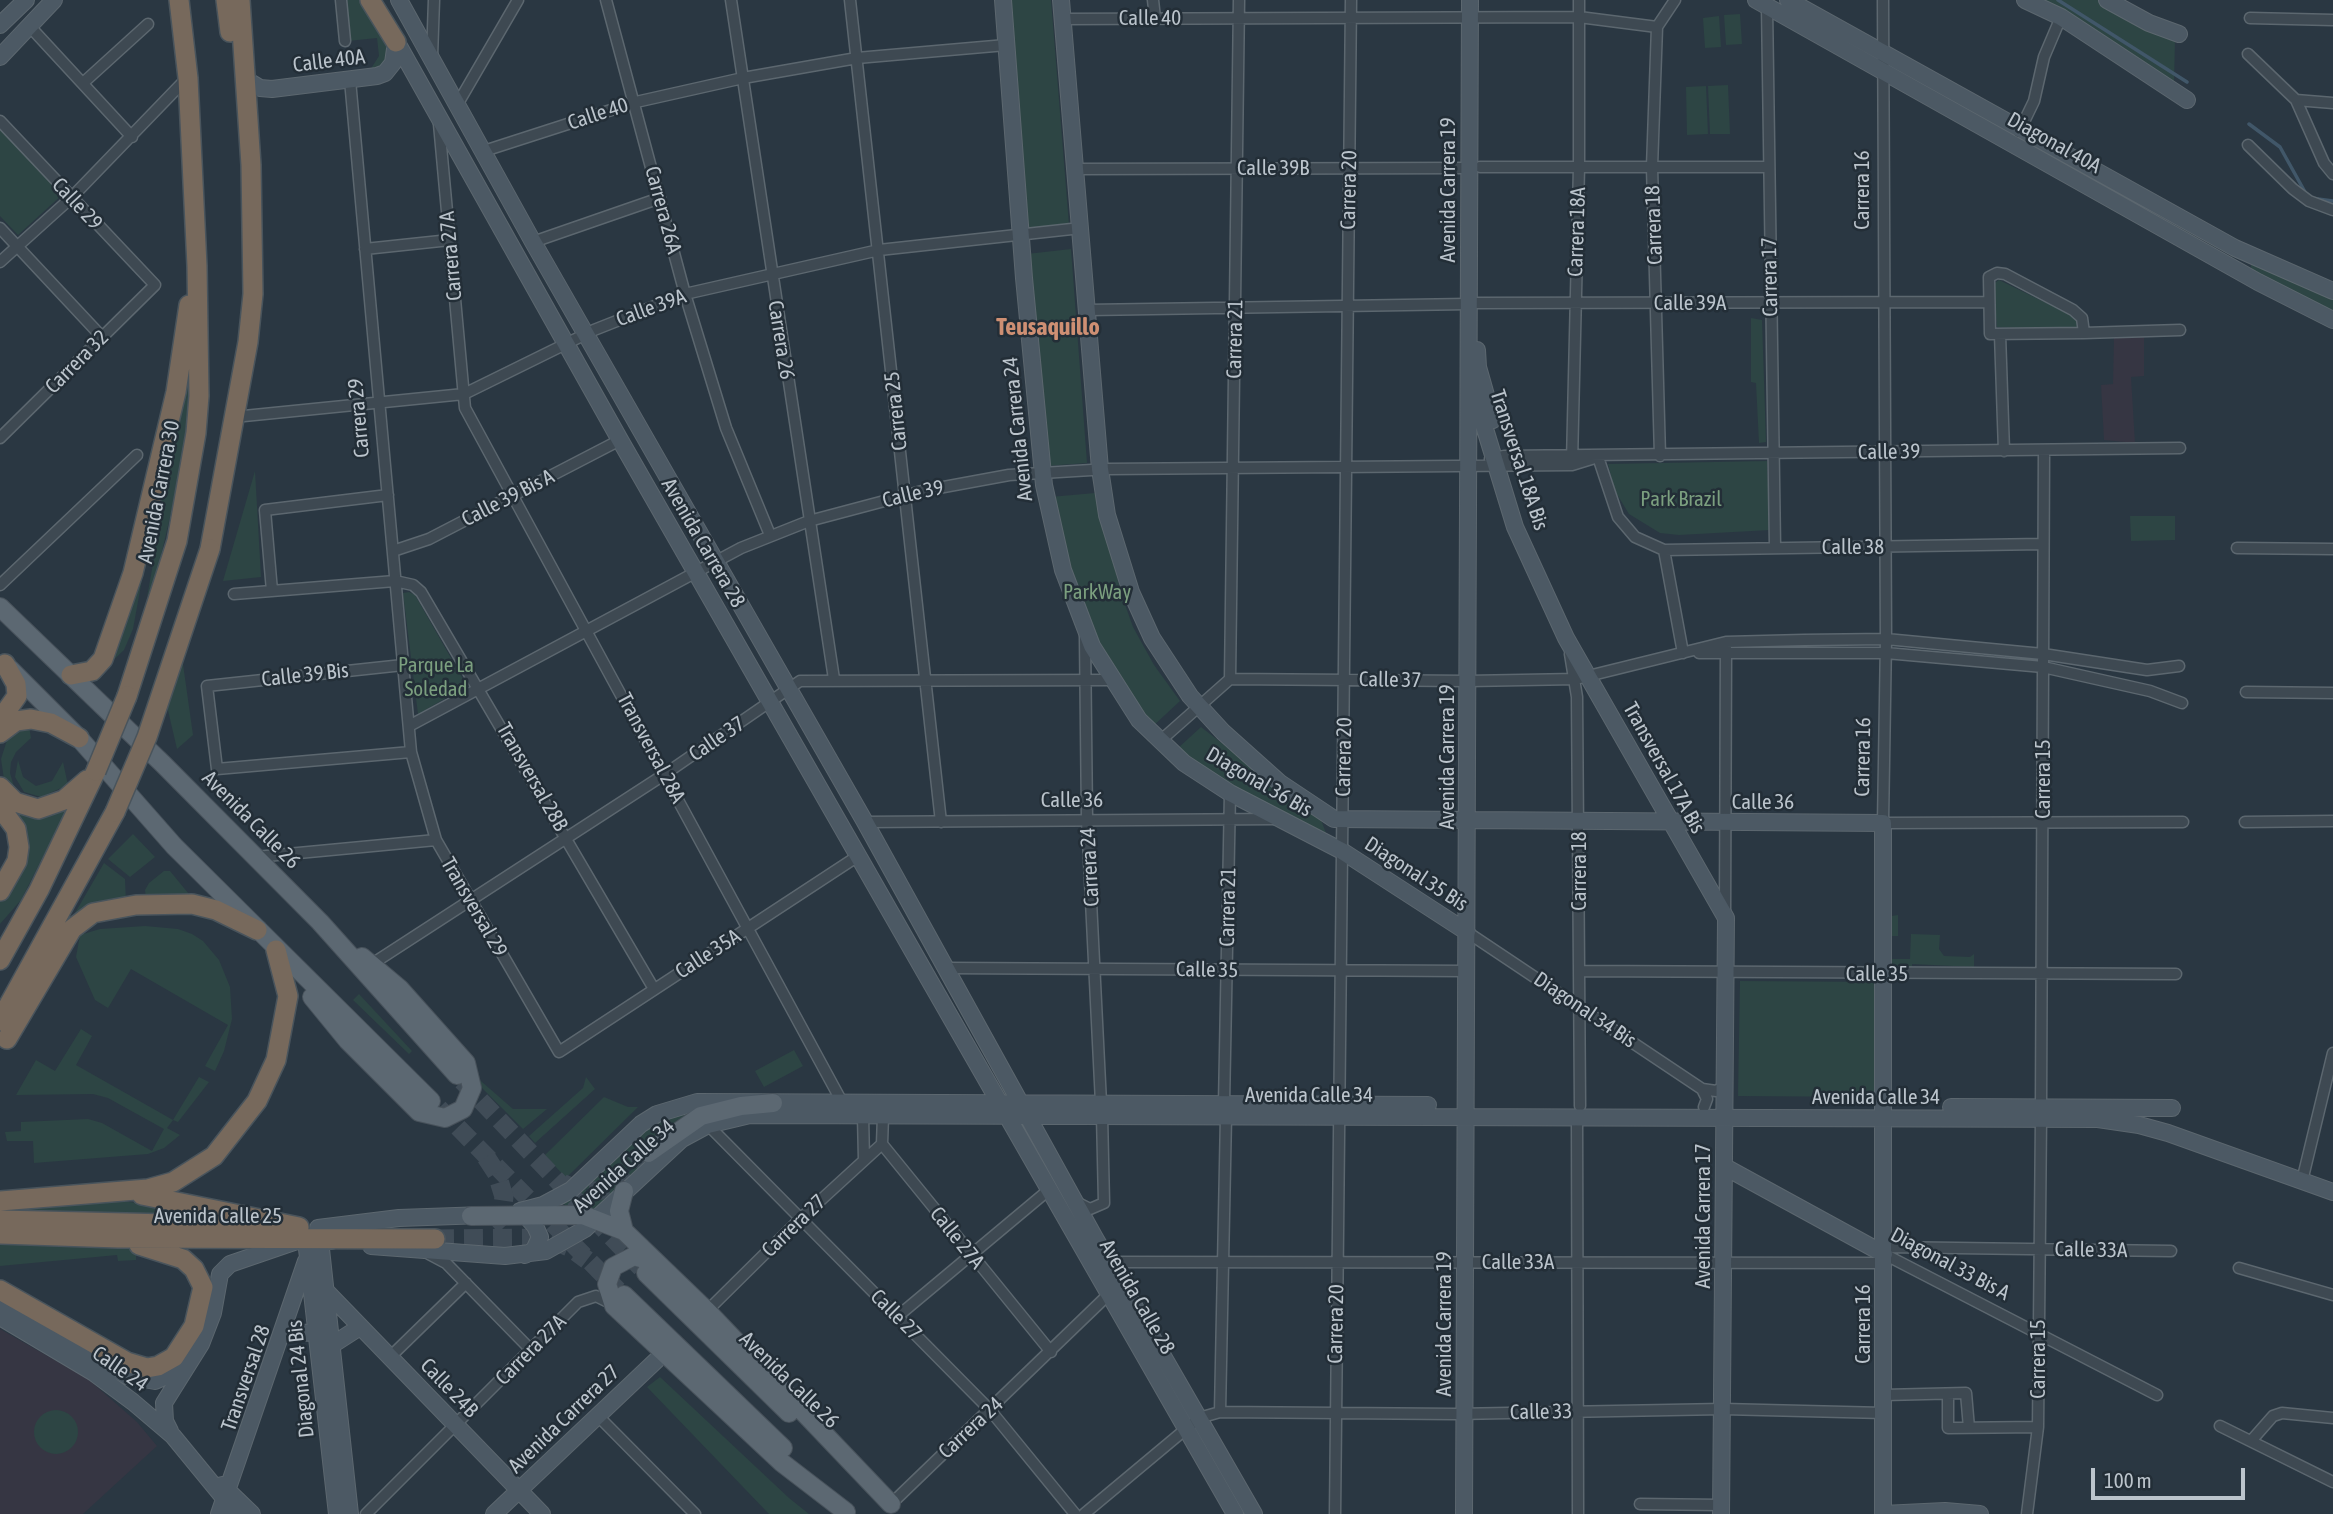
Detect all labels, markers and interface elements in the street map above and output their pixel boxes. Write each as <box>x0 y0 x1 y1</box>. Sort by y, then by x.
street label: Calle 40 <box>1119 5 1181 31</box>
street label: Calle 40A <box>291 44 367 78</box>
street label: Calle 40 <box>564 92 632 136</box>
street label: Diagonal 40A <box>2003 107 2105 179</box>
street label: Avenida Carrera 19 <box>1435 117 1461 263</box>
street label: Carrera 20 <box>1336 150 1362 230</box>
street label: Carrera 16 <box>1849 150 1875 230</box>
street label: Calle 39B <box>1237 155 1309 181</box>
street label: Carrera 26A <box>639 163 687 257</box>
street label: Calle 29 <box>47 173 107 235</box>
street label: Carrera 18 <box>1640 185 1668 265</box>
street label: Carrera 18A <box>1563 187 1591 277</box>
street label: Carrera 27A <box>435 210 467 302</box>
street label: Carrera 17 <box>1757 237 1783 317</box>
street label: Calle 39A <box>613 284 689 332</box>
street label: Calle 39A <box>1654 290 1726 316</box>
street label: Carrera 26 <box>762 299 800 381</box>
street label: Carrera 21 <box>1222 299 1248 379</box>
district label: Teusaquillo <box>996 313 1100 341</box>
street label: Carrera 32 <box>40 325 114 399</box>
street label: Avenida Carrera 24 <box>998 355 1038 503</box>
street label: Carrera 25 <box>879 370 913 452</box>
street label: Carrera 29 <box>343 377 375 459</box>
street label: Transversal 18A Bis <box>1484 387 1554 533</box>
street label: Avenida Carrera 30 <box>133 418 185 566</box>
street label: Calle 39 <box>1858 439 1920 465</box>
street label: Calle 39 Bis A <box>457 464 559 532</box>
street label: Avenida Carrera 28 <box>656 474 750 612</box>
street label: Calle 39 <box>880 475 946 513</box>
park label: Park Brazil <box>1640 486 1722 512</box>
street label: Calle 38 <box>1822 534 1884 560</box>
park label: ParkWay <box>1063 579 1131 605</box>
park label: Parque La Soledad <box>398 652 474 702</box>
street label: Calle 39 Bis <box>260 658 350 692</box>
street label: Calle 37 <box>1359 667 1421 693</box>
street label: Avenida Carrera 19 <box>1434 684 1460 830</box>
street label: Transversal 28A <box>611 689 691 807</box>
street label: Transversal 17A Bis <box>1618 698 1710 838</box>
street label: Calle 37 <box>684 711 750 767</box>
street label: Carrera 20 <box>1331 717 1357 797</box>
street label: Carrera 16 <box>1850 717 1876 797</box>
street label: Transversal 28B <box>491 718 573 836</box>
street label: Carrera 15 <box>2030 739 2056 819</box>
street label: Diagonal 36 Bis <box>1202 742 1316 822</box>
street label: Avenida Calle 26 <box>197 766 305 874</box>
street label: Calle 36 <box>1041 787 1103 813</box>
street label: Calle 36 <box>1732 789 1794 815</box>
street label: Carrera 24 <box>1075 827 1105 907</box>
street label: Diagonal 35 Bis <box>1360 831 1472 917</box>
street label: Carrera 18 <box>1566 831 1592 911</box>
street label: Transversal 29 <box>435 853 513 961</box>
street label: Carrera 21 <box>1215 867 1241 947</box>
street label: Calle 35A <box>671 924 745 984</box>
street label: Calle 35 <box>1176 957 1238 983</box>
street label: Calle 35 <box>1846 961 1908 987</box>
street label: Diagonal 34 Bis <box>1529 967 1641 1053</box>
street label: Avenida Calle 34 <box>1245 1082 1373 1108</box>
street label: Avenida Calle 34 <box>1812 1084 1940 1110</box>
street label: Avenida Calle 34 <box>568 1114 680 1218</box>
street label: Avenida Carrera 17 <box>1690 1143 1716 1289</box>
street label: Carrera 27 <box>757 1189 831 1263</box>
street label: Calle 27A <box>924 1202 990 1274</box>
street label: Avenida Calle 25 <box>154 1203 282 1229</box>
street label: Diagonal 33 Bis A <box>1886 1222 2014 1306</box>
street label: Avenida Calle 28 <box>1094 1235 1180 1359</box>
street label: Calle 33A <box>2054 1237 2128 1263</box>
street label: Calle 33A <box>1482 1249 1554 1275</box>
street label: Avenida Carrera 19 <box>1431 1251 1457 1397</box>
street label: Calle 27 <box>865 1284 927 1346</box>
street label: Carrera 20 <box>1323 1284 1349 1364</box>
street label: Carrera 16 <box>1850 1284 1876 1364</box>
street label: Carrera 27A <box>490 1309 572 1391</box>
street label: Diagonal 24 Bis <box>282 1319 320 1439</box>
street label: Carrera 15 <box>2025 1319 2051 1399</box>
street label: Transversal 28 <box>216 1322 276 1434</box>
street label: Avenida Calle 26 <box>734 1326 844 1434</box>
street label: Calle 24 <box>87 1341 153 1397</box>
street label: Calle 24B <box>415 1353 483 1423</box>
street label: Avenida Carrera 27 <box>503 1360 625 1478</box>
street label: Carrera 24 <box>933 1392 1009 1464</box>
street label: Calle 33 <box>1510 1399 1572 1425</box>
scale bar <box>2095 1454 2249 1498</box>
text: 100 m <box>2104 1468 2152 1492</box>

